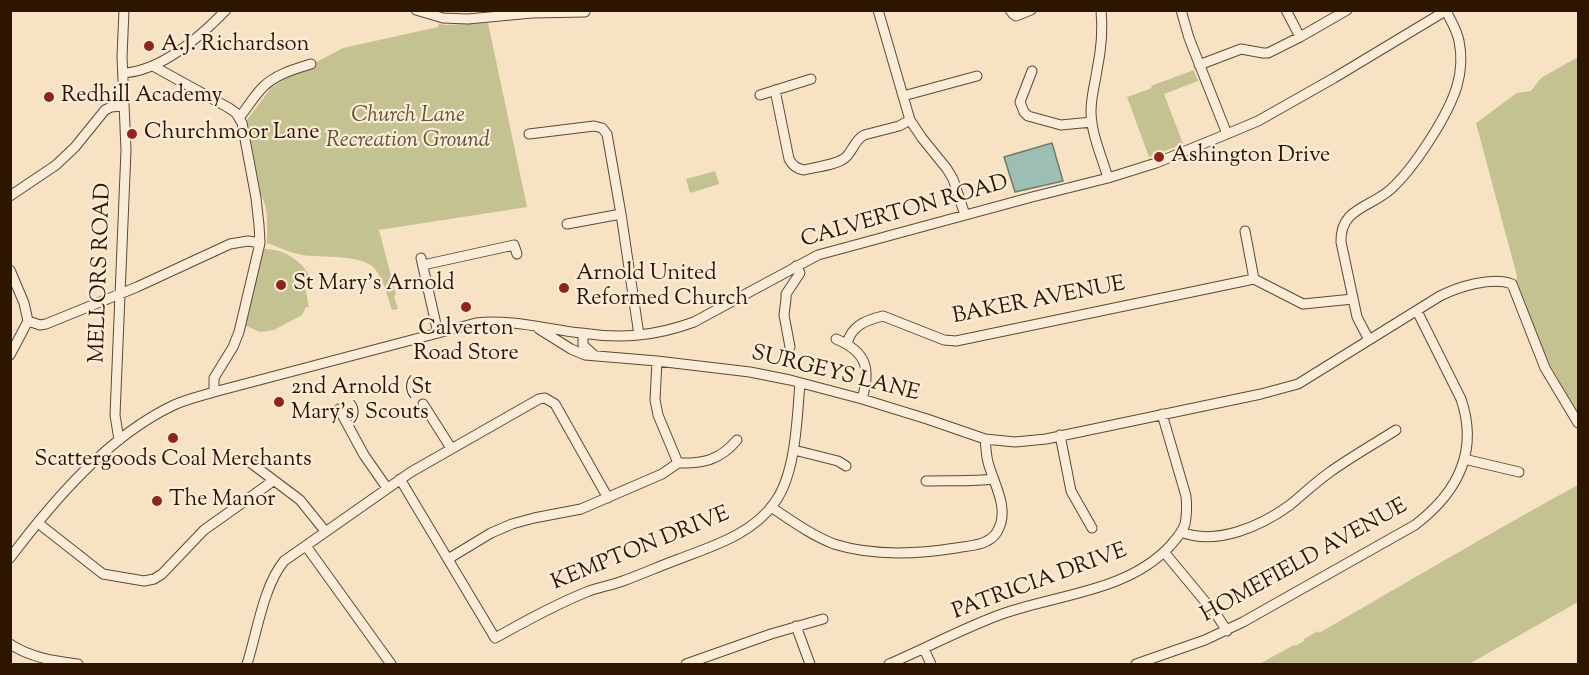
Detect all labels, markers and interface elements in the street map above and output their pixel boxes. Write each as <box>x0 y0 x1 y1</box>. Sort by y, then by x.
place label: A.J. Richardson <box>161 33 310 59</box>
marker: A.J. Richardson <box>142 39 156 53</box>
place label: Redhill Academy <box>61 84 222 110</box>
marker: Redhill Academy <box>42 90 56 104</box>
park label: Church Lane Recreation Ground <box>326 104 490 156</box>
place label: Churchmoor Lane <box>144 121 320 147</box>
marker: Churchmoor Lane <box>125 127 139 141</box>
place label: Ashington Drive <box>1171 144 1330 170</box>
marker: Ashington Drive <box>1152 150 1166 164</box>
street label: CALVERTON ROAD <box>798 171 1012 255</box>
street label: MELLORS ROAD <box>86 182 118 364</box>
place label: Arnold United Reformed Church <box>576 262 748 314</box>
place label: St Mary's Arnold <box>293 272 455 298</box>
street label: BAKER AVENUE <box>950 272 1128 332</box>
marker: St Mary's Arnold <box>274 278 288 292</box>
marker: Arnold United Reformed Church <box>557 281 571 295</box>
marker: Calverton Road Store <box>459 300 473 314</box>
place label: Calverton Road Store <box>413 317 519 368</box>
street label: SURGEYS LANE <box>748 341 922 409</box>
place label: 2nd Arnold (St Mary's) Scouts <box>291 376 432 428</box>
marker: 2nd Arnold (St Mary's) Scouts <box>272 395 286 409</box>
marker: Scattergoods Coal Merchants <box>166 431 180 445</box>
place label: Scattergoods Coal Merchants <box>34 448 312 474</box>
place label: The Manor <box>169 488 276 514</box>
marker: The Manor <box>150 494 164 508</box>
street label: HOMEFIELD AVENUE <box>1197 494 1413 630</box>
street label: KEMPTON DRIVE <box>548 502 734 598</box>
street label: PATRICIA DRIVE <box>949 539 1131 627</box>

